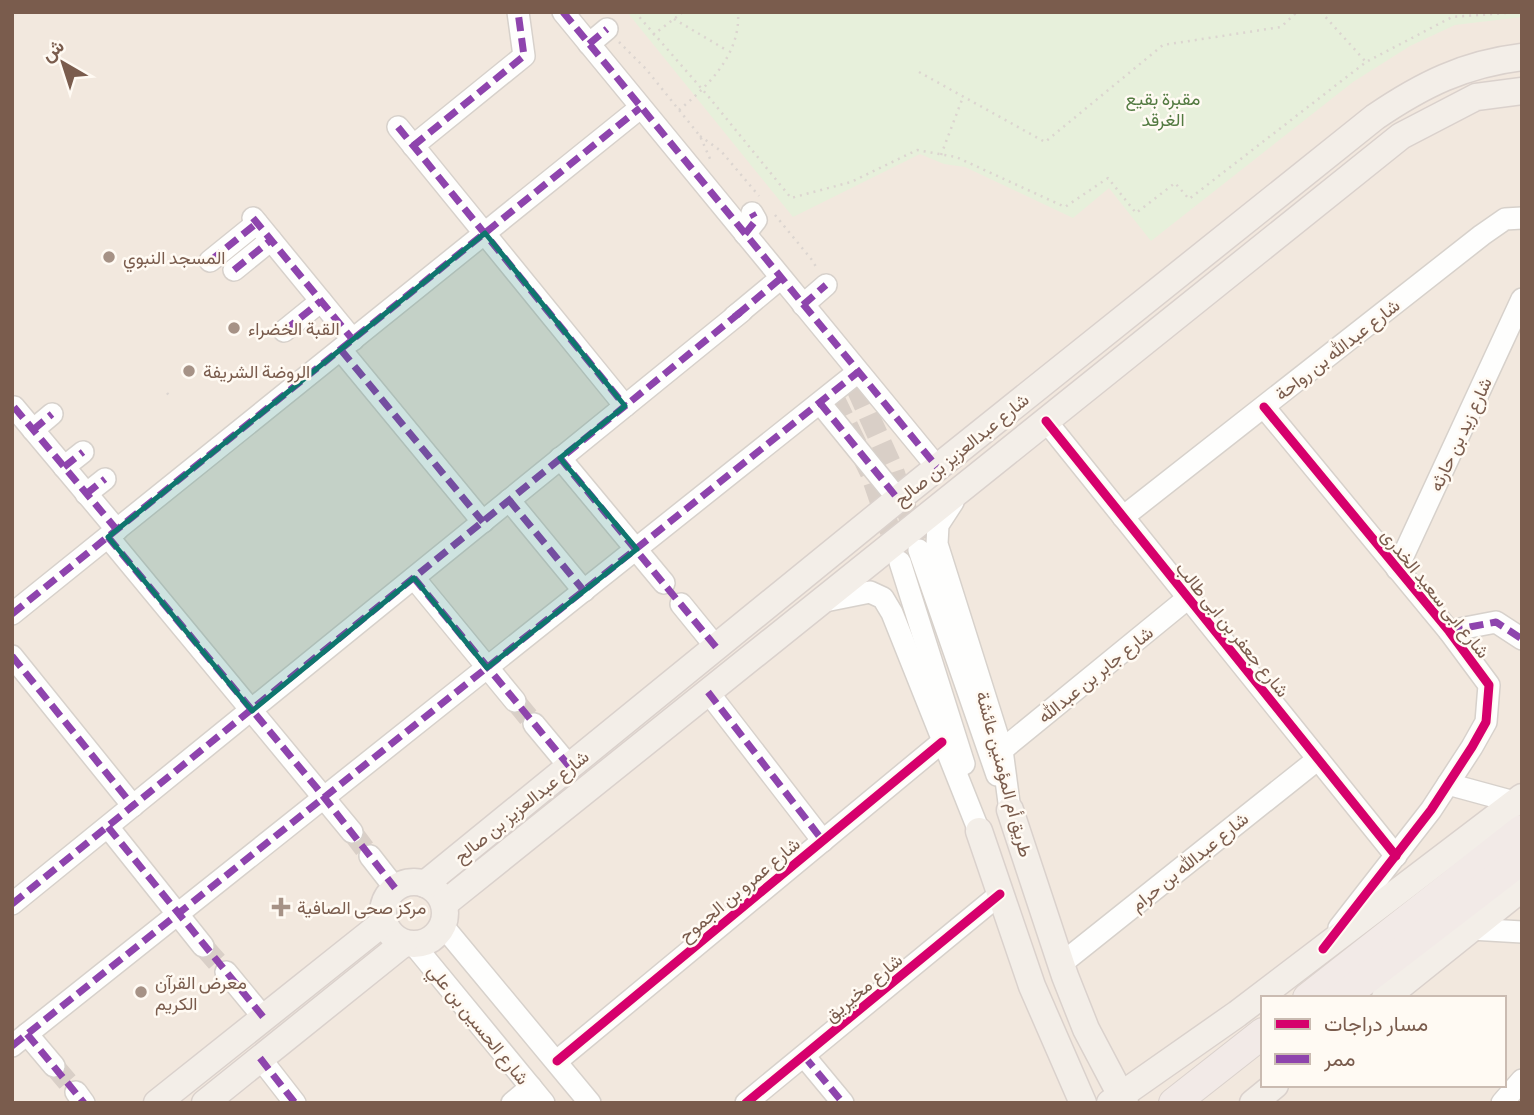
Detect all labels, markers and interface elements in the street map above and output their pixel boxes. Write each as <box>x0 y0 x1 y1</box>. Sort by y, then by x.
north arrow <box>28 28 98 98</box>
text: ش <box>36 33 69 66</box>
park label: مقبرة بقيع الغرقد <box>1126 87 1200 131</box>
place label: المسجد النبوي <box>123 246 226 273</box>
marker: المسجد النبوي <box>101 249 117 265</box>
street label: شارع عبدالله بن رواحة <box>1270 293 1405 406</box>
place label: القبة الخضراء <box>248 317 340 340</box>
marker: القبة الخضراء <box>226 320 242 336</box>
place label: الروضة الشريفة <box>203 360 310 383</box>
marker: الروضة الشريفة <box>181 363 197 379</box>
street label: شارع زيد بن حارثه <box>1424 374 1498 495</box>
street label: شارع عبدالعزيز بن صالح <box>889 388 1034 512</box>
street label: شارع ابى سعيد الخدرى <box>1376 524 1495 663</box>
street label: شارع جعفر بن ابى طالب <box>1170 557 1294 702</box>
street label: شارع جابر بن عبدالله <box>1033 621 1158 729</box>
street label: طريق أم المؤمنين عائشة <box>970 689 1038 860</box>
street label: شارع عبدالعزيز بن صالح <box>449 745 594 869</box>
street label: شارع عبدالله بن حرام <box>1126 807 1254 917</box>
street label: شارع عمرو بن الجموح <box>674 832 805 948</box>
place label: مركز صحى الصافية <box>297 896 426 919</box>
marker: مركز صحى الصافية <box>271 897 291 917</box>
street label: شارع مخيريق <box>820 948 908 1028</box>
street label: شارع الحسين بن علي <box>420 959 534 1092</box>
place label: معرض القرآن الكريم <box>155 971 247 1016</box>
marker: معرض القرآن الكريم <box>133 984 149 1000</box>
legend <box>1261 996 1506 1087</box>
text: مسار دراجات <box>1324 1010 1428 1037</box>
text: ممر <box>1323 1045 1355 1072</box>

